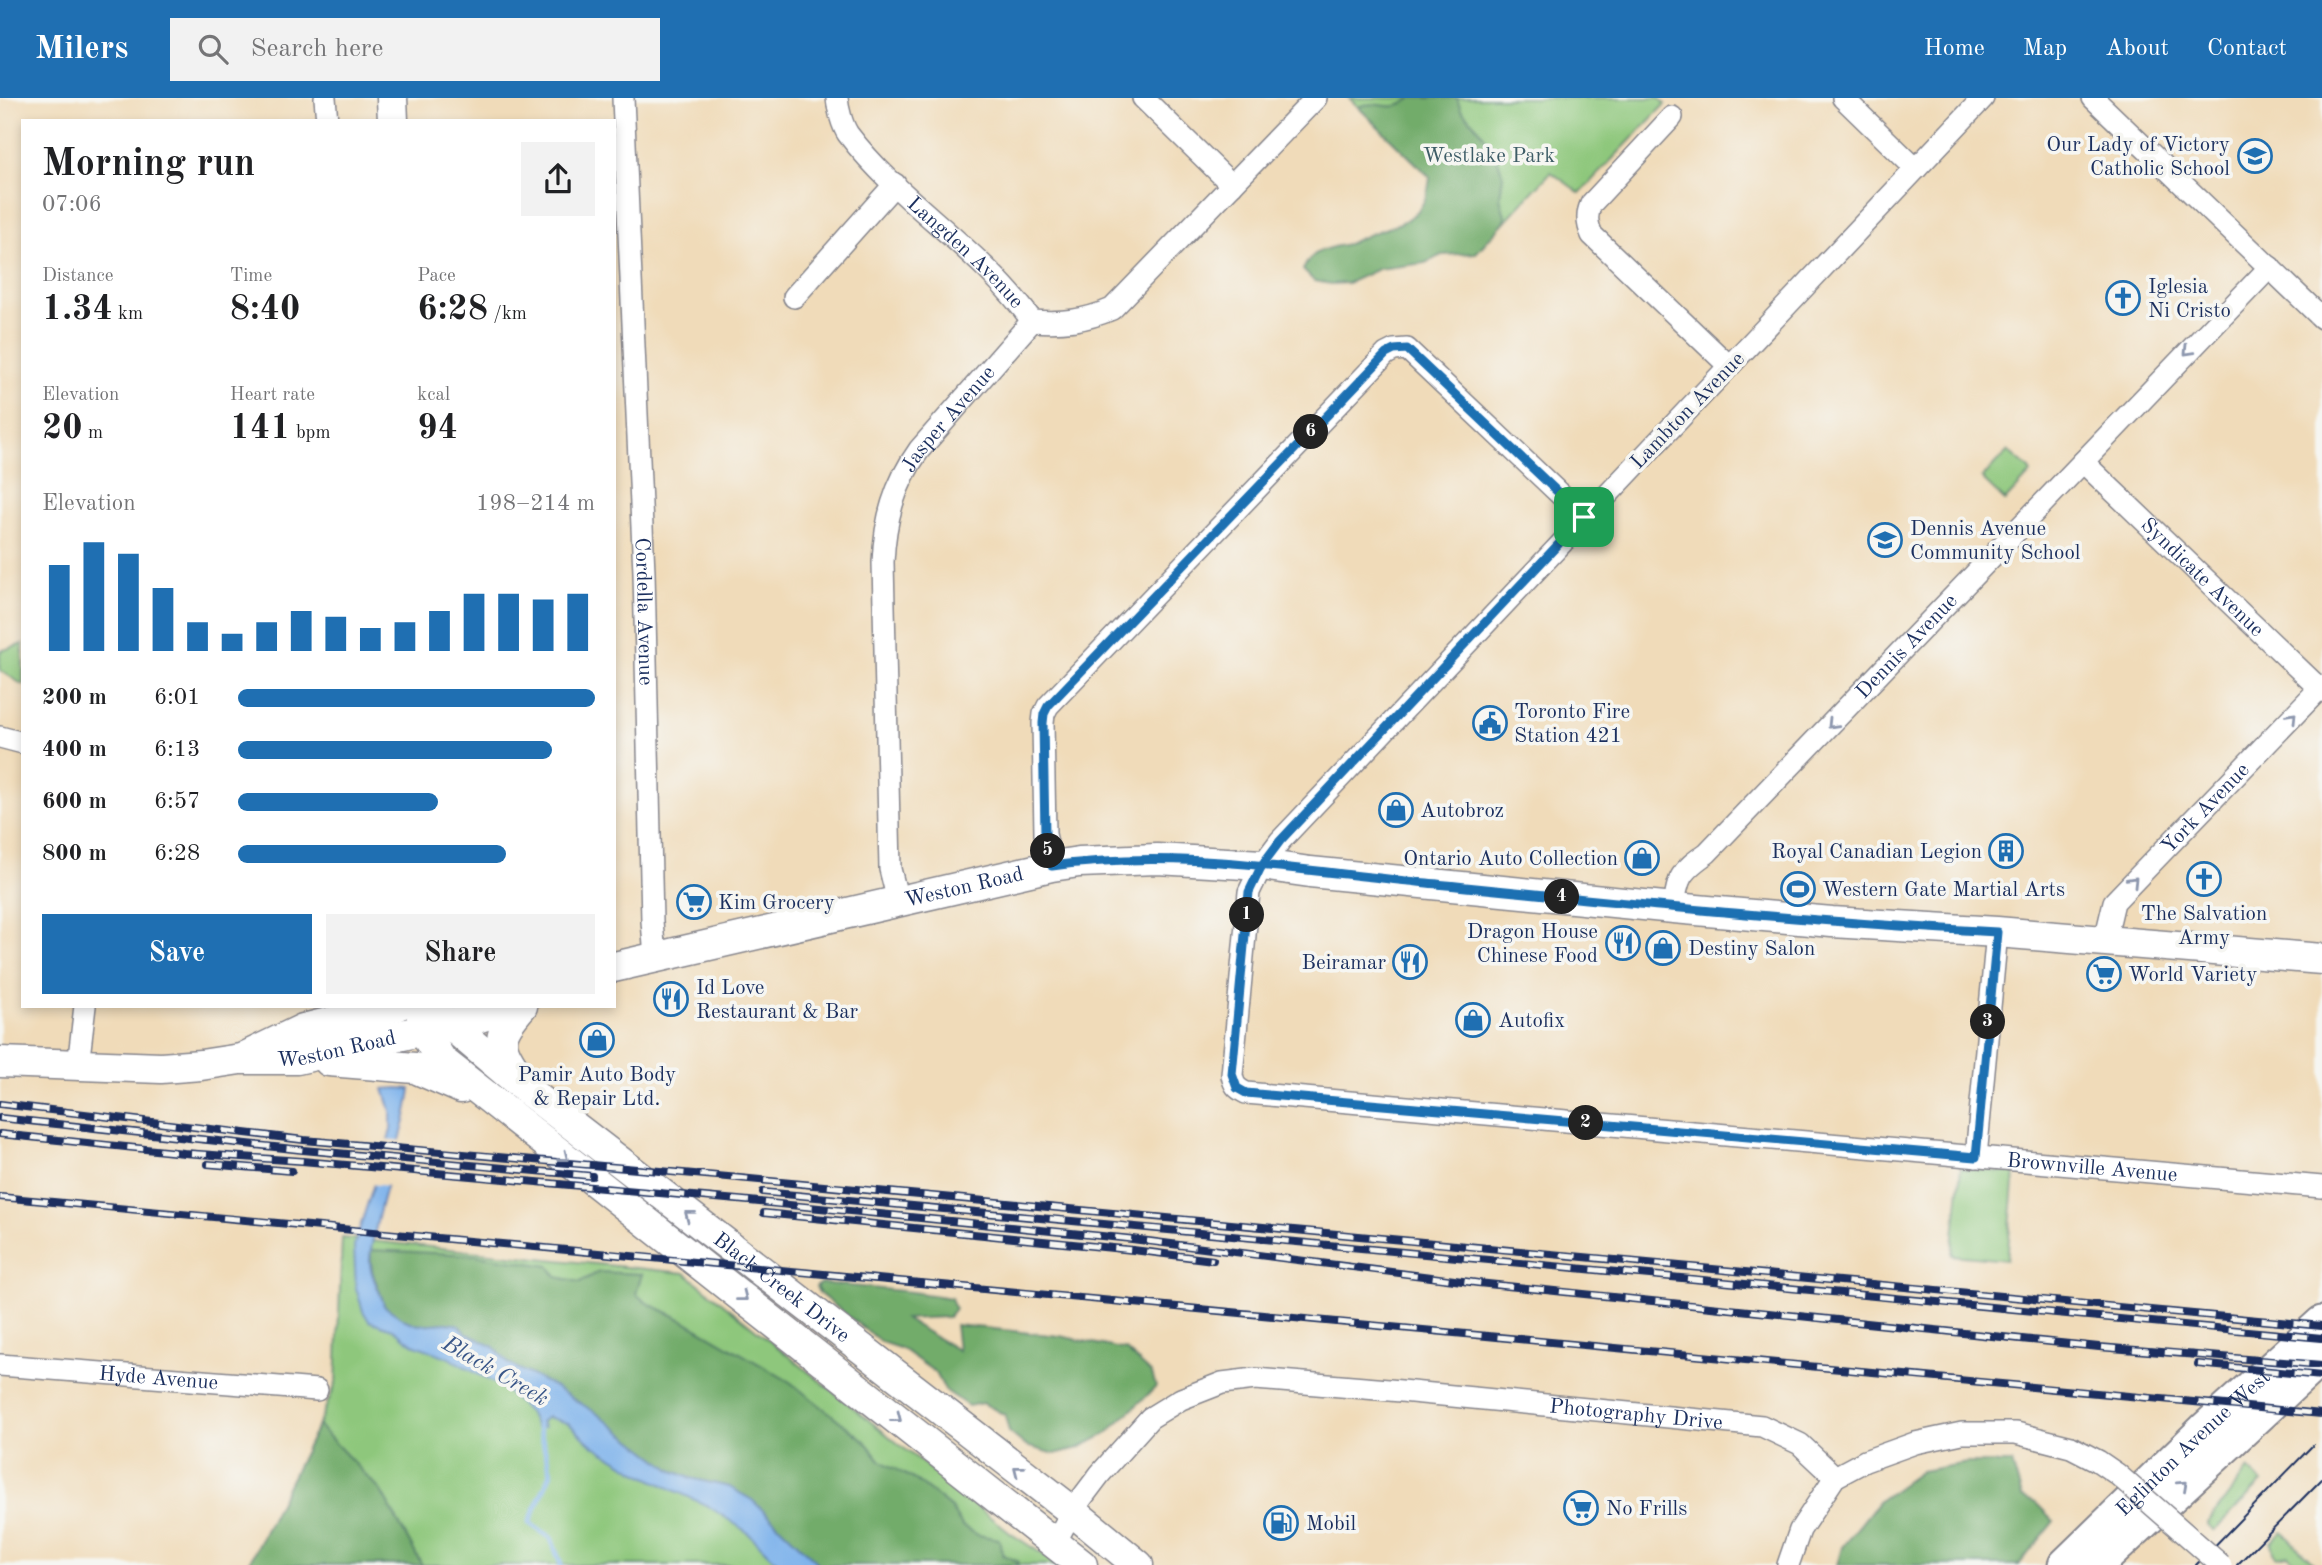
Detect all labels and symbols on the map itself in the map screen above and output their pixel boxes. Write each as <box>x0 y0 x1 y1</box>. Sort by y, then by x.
place label: Our Lady of Victory Catholic School <box>2046 135 2230 180</box>
school or university icon: Our Lady of Victory Catholic School <box>2236 137 2274 175</box>
park label: Westlake Park <box>1423 146 1555 167</box>
street label: Langden Avenue <box>903 193 1027 313</box>
place label: Iglesia Ni Cristo <box>2148 277 2231 322</box>
church icon: Iglesia Ni Cristo <box>2104 279 2142 317</box>
one-way arrow <box>2184 343 2197 356</box>
street label: Lambton Avenue <box>1627 349 1749 474</box>
street label: Jasper Avenue <box>898 362 1000 476</box>
pin: 6 <box>1294 414 1328 450</box>
pin <box>1554 487 1614 547</box>
street label: Syndicate Avenue <box>2136 515 2267 641</box>
place label: Dennis Avenue Community School <box>1910 519 2081 564</box>
school or university icon: Dennis Avenue Community School <box>1866 521 1904 559</box>
street label: Cordella Avenue <box>630 537 656 686</box>
street label: Dennis Avenue <box>1852 590 1962 703</box>
place label: Toronto Fire Station 421 <box>1514 702 1630 747</box>
public building icon: Toronto Fire Station 421 <box>1471 704 1509 742</box>
one-way arrow <box>2283 713 2296 726</box>
one-way arrow <box>1828 715 1841 728</box>
street label: York Avenue <box>2158 760 2254 858</box>
shop icon: Autobroz <box>1377 791 1415 829</box>
place label: Autobroz <box>1420 801 1504 822</box>
building icon: Royal Canadian Legion <box>1987 832 2025 870</box>
pin: 5 <box>1030 834 1066 868</box>
shop icon: Ontario Auto Collection <box>1623 839 1661 877</box>
place label: Royal Canadian Legion <box>1771 842 1982 863</box>
place label: Ontario Auto Collection <box>1403 849 1618 870</box>
church icon: The Salvation Army <box>2185 860 2223 898</box>
street label: Weston Road <box>903 864 1026 912</box>
sports icon: Western Gate Martial Arts <box>1779 870 1817 908</box>
one-way arrow <box>2125 876 2138 889</box>
pin: 4 <box>1544 880 1580 914</box>
place label: Western Gate Martial Arts <box>1822 880 2065 901</box>
supermarket icon: Kim Grocery <box>675 883 713 921</box>
place label: Kim Grocery <box>718 893 835 914</box>
pin: 1 <box>1230 898 1264 932</box>
place label: The Salvation Army <box>2141 904 2267 949</box>
place label: Dragon House Chinese Food <box>1467 922 1598 967</box>
restaurant icon: Dragon House Chinese Food <box>1604 924 1642 962</box>
shop icon: Destiny Salon <box>1644 929 1682 967</box>
place label: Destiny Salon <box>1688 939 1815 960</box>
restaurant icon: Beiramar <box>1391 943 1429 981</box>
place label: Beiramar <box>1302 953 1386 974</box>
supermarket icon: World Variety <box>2085 955 2123 993</box>
place label: World Variety <box>2128 965 2257 986</box>
place label: Id Love Restaurant & Bar <box>696 978 859 1023</box>
restaurant icon: Id Love Restaurant & Bar <box>652 980 690 1018</box>
shop icon: Autofix <box>1454 1001 1492 1039</box>
pin: 3 <box>1970 1004 2006 1040</box>
place label: Autofix <box>1498 1011 1565 1032</box>
shop icon: Pamir Auto Body & Repair Ltd. <box>578 1021 616 1059</box>
street label: Weston Road <box>277 1028 398 1071</box>
place label: Pamir Auto Body & Repair Ltd. <box>518 1065 676 1110</box>
pin: 2 <box>1568 1105 1604 1140</box>
one-way arrow <box>556 1148 569 1161</box>
street label: Brownville Avenue <box>2006 1150 2178 1186</box>
one-way arrow <box>684 1210 696 1223</box>
street label: Black Creek Drive <box>709 1229 853 1347</box>
one-way arrow <box>735 1289 747 1302</box>
water label: Black Creek <box>438 1331 552 1411</box>
street label: Hyde Avenue <box>98 1364 219 1394</box>
street label: Eglinton Avenue West <box>2113 1366 2275 1521</box>
street label: Photography Drive <box>1548 1396 1724 1434</box>
one-way arrow <box>889 1410 901 1423</box>
one-way arrow <box>1013 1466 1025 1479</box>
one-way arrow <box>2175 1481 2188 1494</box>
supermarket icon: No Frills <box>1562 1489 1600 1527</box>
place label: No Frills <box>1606 1499 1687 1520</box>
fuel station icon: Mobil <box>1262 1504 1300 1542</box>
place label: Mobil <box>1306 1514 1356 1535</box>

